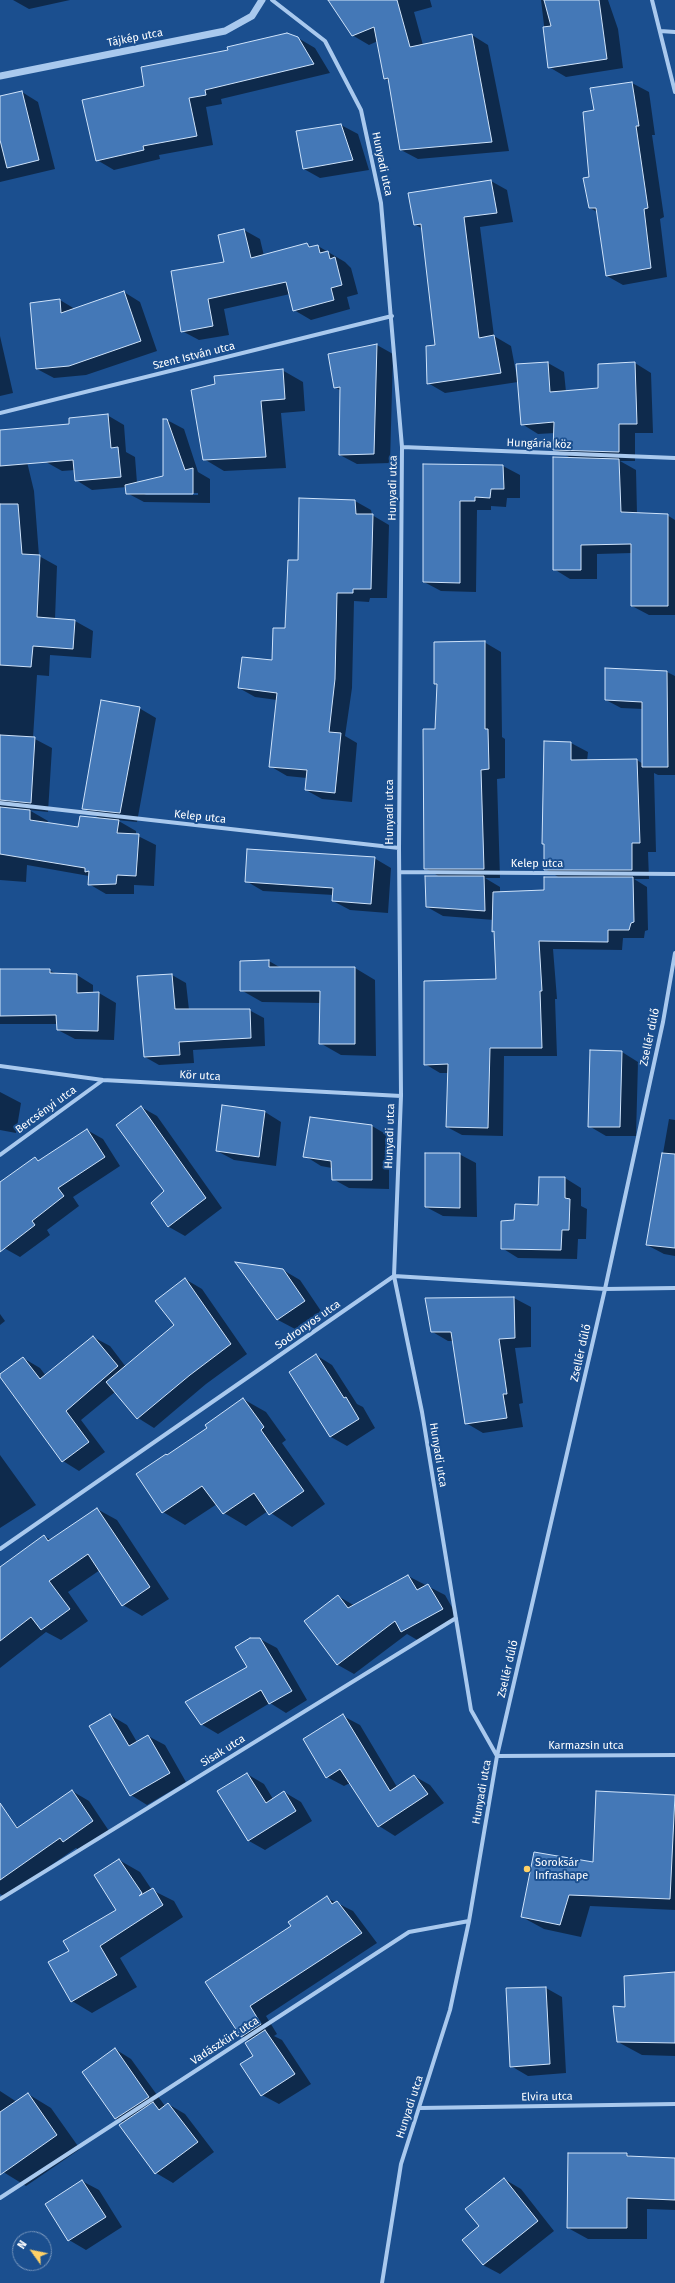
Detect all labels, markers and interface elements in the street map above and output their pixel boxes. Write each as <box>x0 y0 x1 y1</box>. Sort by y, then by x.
street label: Tájkép utca <box>106 26 164 50</box>
street label: Hunyadi utca <box>369 131 395 197</box>
street label: Szent István utca <box>152 339 236 373</box>
street label: Hungária köz <box>506 436 572 452</box>
street label: Hunyadi utca <box>386 455 400 521</box>
street label: Hunyadi utca <box>383 779 397 845</box>
street label: Kelep utca <box>173 808 227 826</box>
street label: Kelep utca <box>511 857 563 871</box>
street label: Zsellér dűlő <box>637 1007 663 1067</box>
street label: Kör utca <box>179 1068 221 1084</box>
street label: Bercsényi utca <box>13 1083 79 1137</box>
street label: Hunyadi utca <box>382 1103 398 1169</box>
street label: Sodronyos utca <box>273 1298 343 1352</box>
street label: Zsellér dűlő <box>568 1323 594 1383</box>
street label: Hunyadi utca <box>426 1422 450 1488</box>
street label: Zsellér dűlő <box>495 1639 521 1699</box>
street label: Sisak utca <box>198 1732 248 1770</box>
street label: Karmazsin utca <box>548 1739 624 1753</box>
street label: Hunyadi utca <box>470 1759 494 1825</box>
place label: Soroksár Infrashape <box>535 1856 588 1882</box>
marker: Soroksár Infrashape <box>522 1864 532 1874</box>
street label: Vadászkürt utca <box>188 2014 262 2068</box>
street label: Hunyadi utca <box>394 2074 426 2140</box>
street label: Elvira utca <box>521 2090 573 2104</box>
north arrow <box>12 2231 52 2271</box>
text: N <box>15 2238 30 2251</box>

